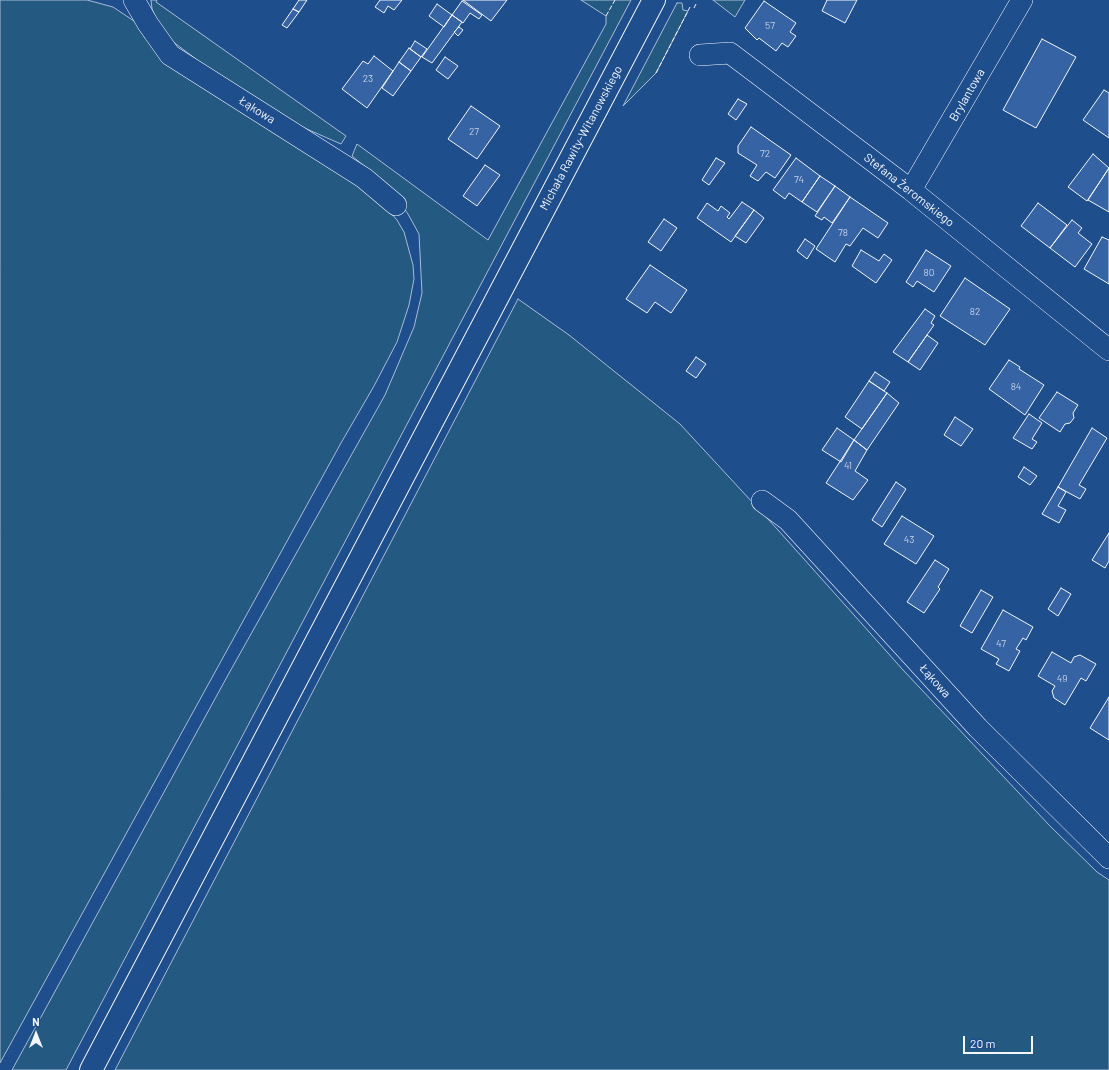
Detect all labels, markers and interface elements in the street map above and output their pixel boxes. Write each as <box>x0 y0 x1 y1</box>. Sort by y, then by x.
house number: 57 <box>765 20 775 32</box>
street label: Michała Rawity-Witanowskiego <box>537 63 625 213</box>
street label: Brylantowa <box>946 66 988 124</box>
house number: 23 <box>363 73 373 85</box>
street label: Łąkowa <box>236 93 278 127</box>
house number: 27 <box>469 126 479 138</box>
house number: 72 <box>760 148 770 160</box>
street label: Stefana Żeromskiego <box>861 150 957 230</box>
house number: 74 <box>794 174 804 186</box>
house number: 78 <box>838 227 848 239</box>
house number: 80 <box>924 267 934 279</box>
house number: 82 <box>970 306 980 318</box>
house number: 84 <box>1011 381 1021 393</box>
house number: 41 <box>844 460 852 472</box>
house number: 43 <box>904 534 914 546</box>
house number: 47 <box>996 638 1006 650</box>
street label: Łąkowa <box>916 661 954 701</box>
house number: 49 <box>1057 673 1067 685</box>
north arrow <box>16 1014 56 1054</box>
text: N <box>32 1015 40 1028</box>
scale bar <box>965 1028 1035 1054</box>
text: 20 m <box>970 1036 996 1050</box>

